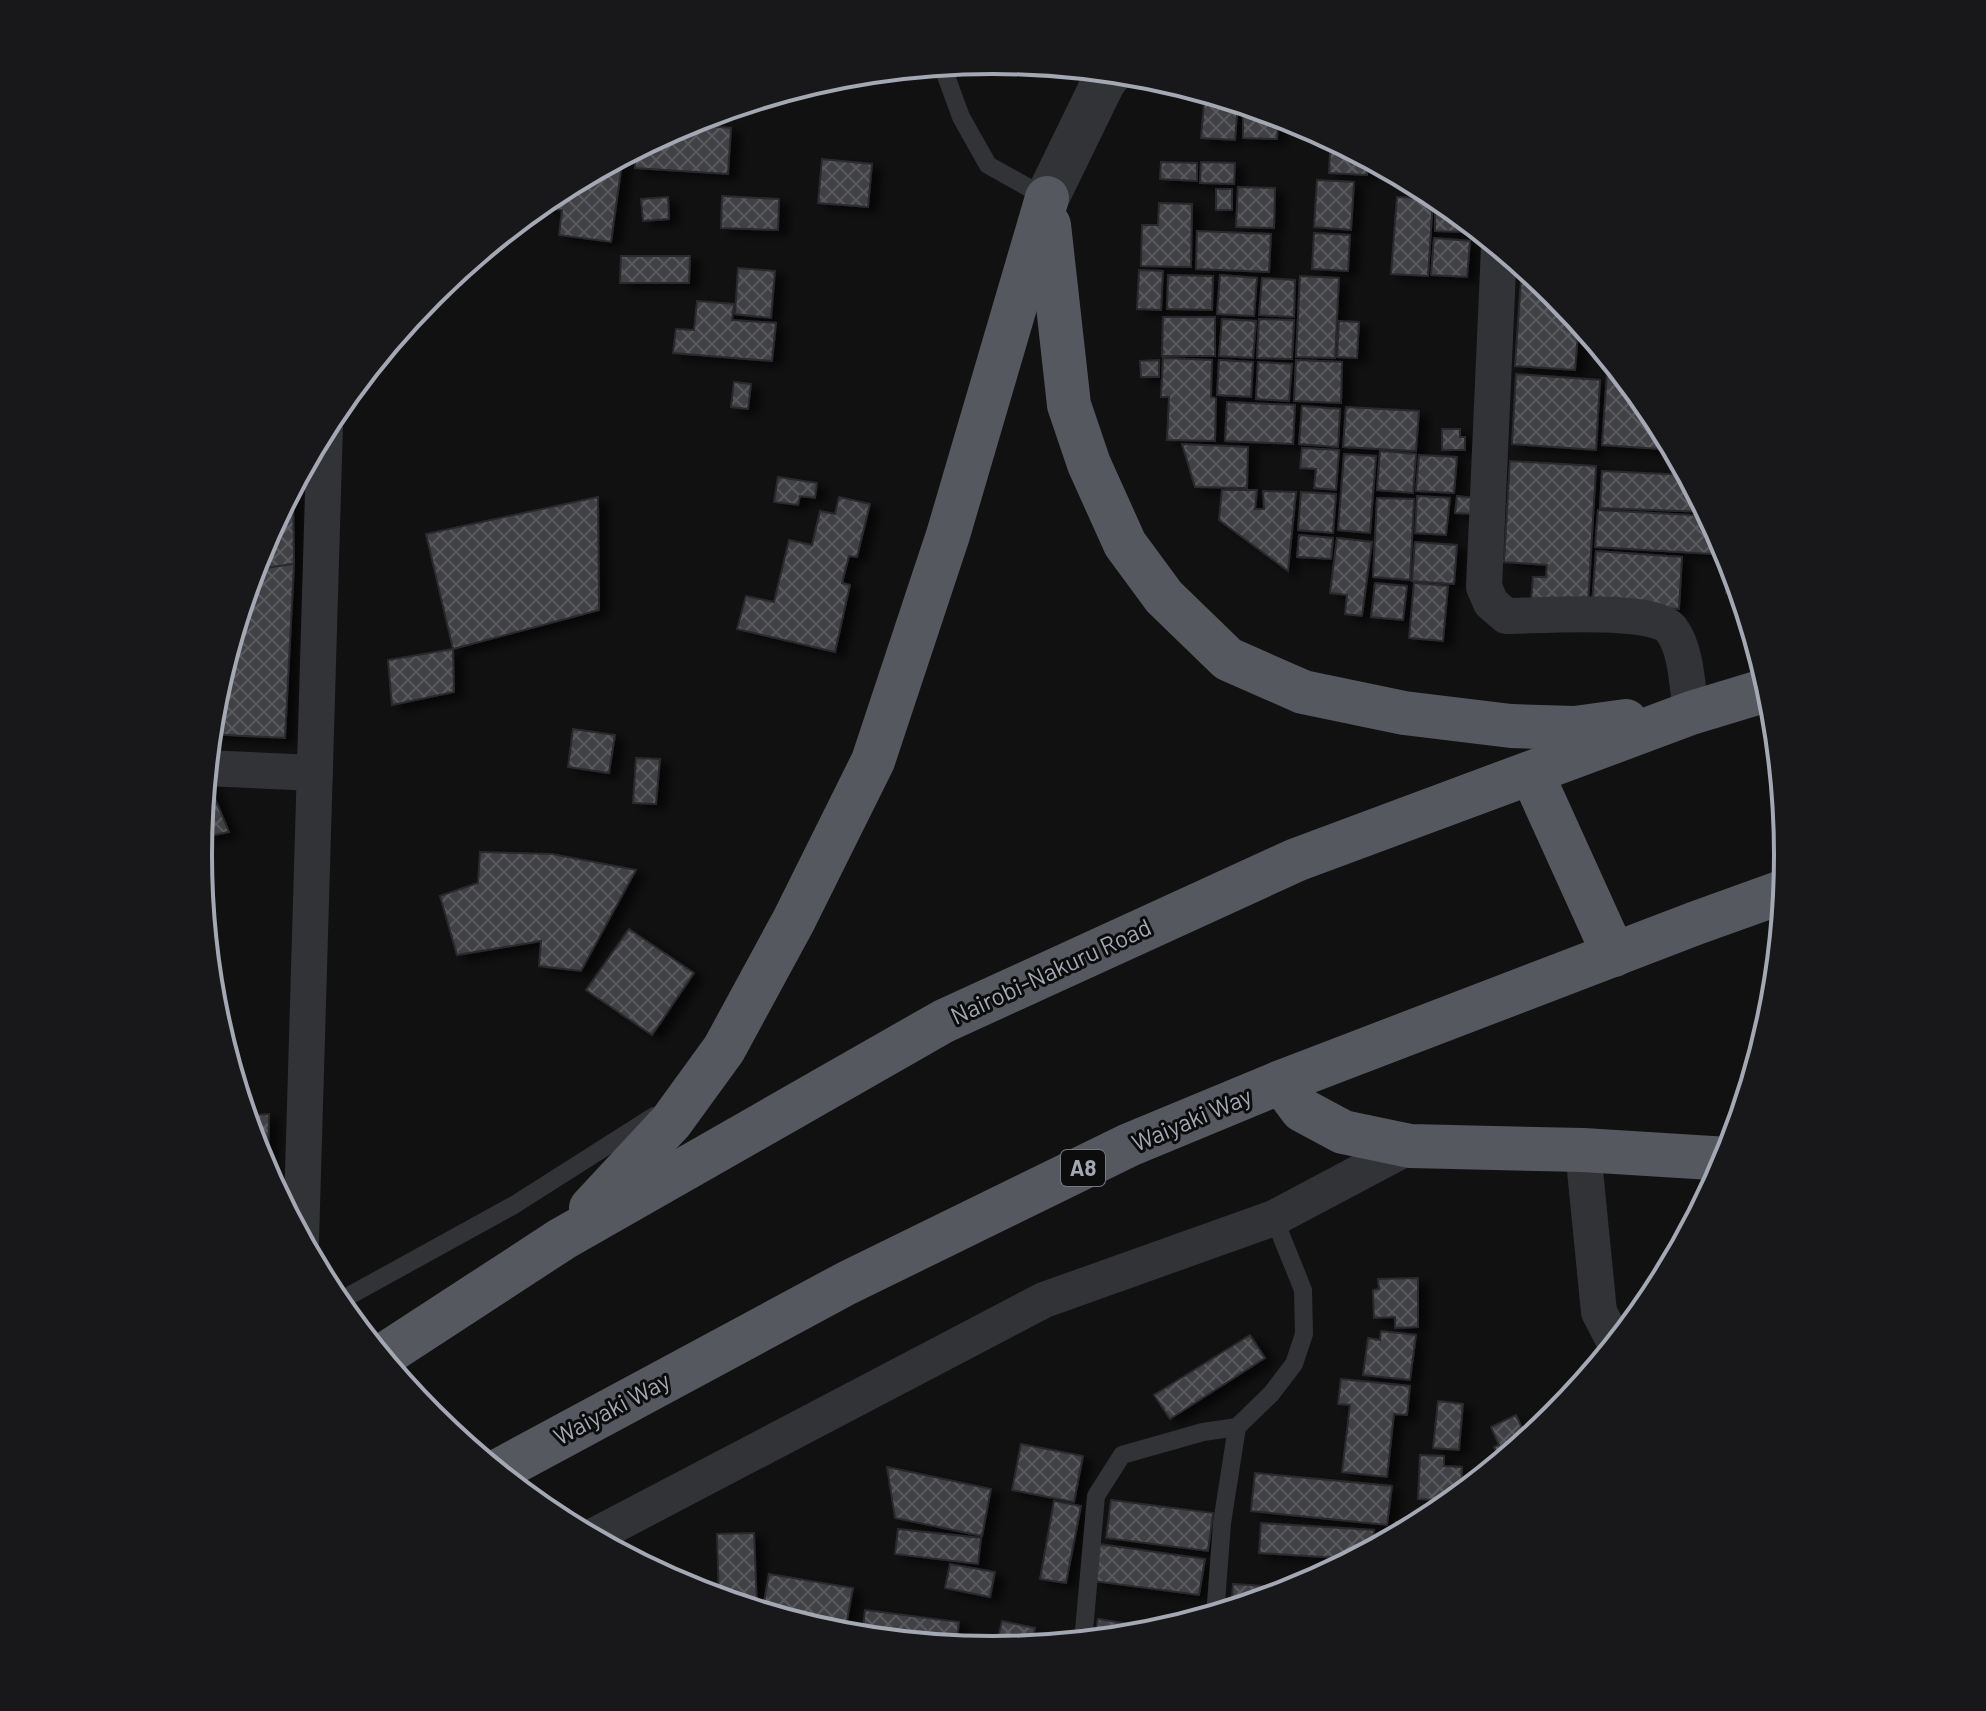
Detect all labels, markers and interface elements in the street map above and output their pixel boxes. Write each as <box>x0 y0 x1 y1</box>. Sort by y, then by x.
street label: Nairobi-Nakuru Road <box>946 911 1155 1030</box>
street label: Waiyaki Way <box>1127 1080 1256 1157</box>
road number: A8 <box>1061 1150 1105 1186</box>
street label: Waiyaki Way <box>548 1365 674 1450</box>

